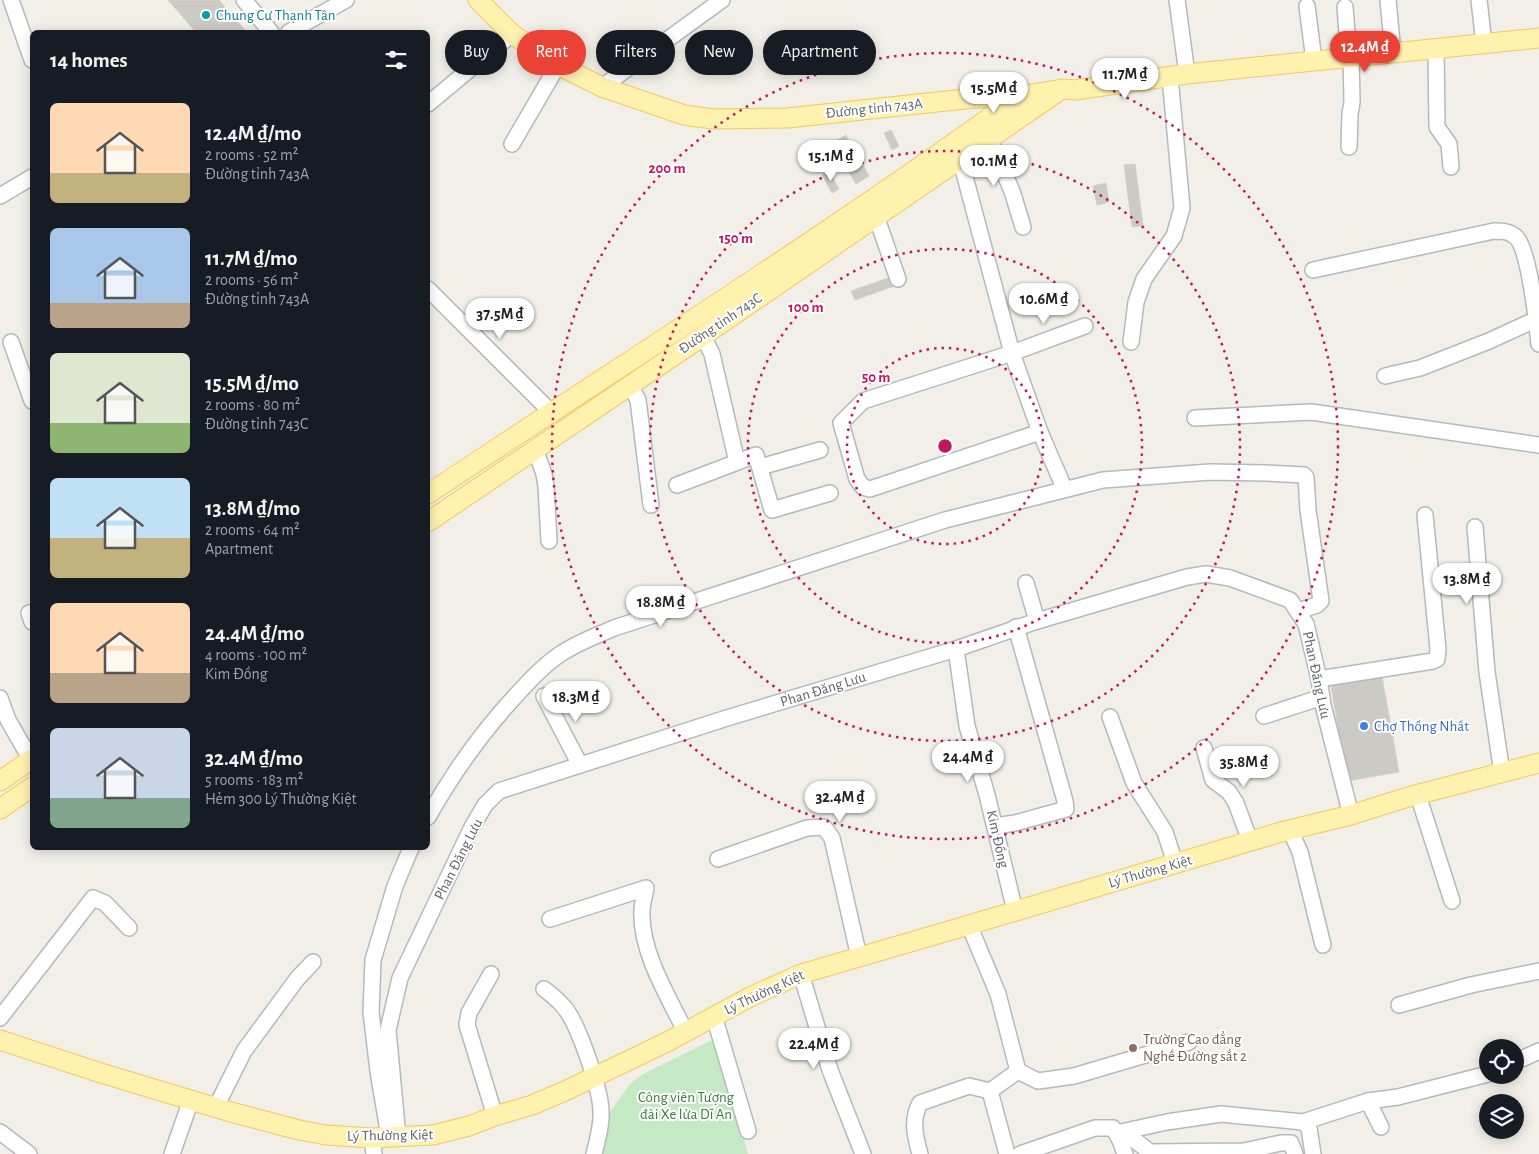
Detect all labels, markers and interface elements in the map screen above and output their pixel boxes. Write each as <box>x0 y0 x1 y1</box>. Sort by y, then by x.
place label: Chung Cư Thạnh Tân <box>216 8 335 23</box>
marker: Chung Cư Thạnh Tân <box>200 9 212 21</box>
chip: Buy <box>445 30 507 75</box>
chip: Rent <box>517 30 586 75</box>
chip: Filters <box>596 30 675 75</box>
chip: New <box>685 30 753 75</box>
chip: Apartment <box>763 30 876 75</box>
pin: 12.4M ₫ <box>1319 30 1411 73</box>
text: 12.4M ₫ <box>1341 39 1389 55</box>
icon: filters <box>382 46 410 74</box>
text: 14 homes <box>50 50 128 71</box>
pin: 11.7M ₫ <box>1079 58 1171 100</box>
text: 11.7M ₫ <box>1102 66 1148 82</box>
pin: 15.5M ₫ <box>948 72 1040 114</box>
text: 15.5M ₫ <box>971 80 1017 96</box>
street label: Đường tỉnh 743A <box>825 96 924 121</box>
icon: home <box>90 123 150 183</box>
text: 12.4M ₫/mo <box>205 123 301 144</box>
pin: 15.1M ₫ <box>785 140 877 182</box>
pin: 10.1M ₫ <box>948 144 1040 187</box>
text: 2 rooms · 52 m² <box>205 147 298 163</box>
text: 15.1M ₫ <box>808 148 854 164</box>
text: 10.1M ₫ <box>971 153 1017 169</box>
text: 200 m <box>648 161 686 176</box>
text: Đường tỉnh 743A <box>205 166 309 182</box>
text: 150 m <box>719 231 753 246</box>
icon: home <box>90 248 150 308</box>
text: 11.7M ₫/mo <box>205 248 297 269</box>
text: 2 rooms · 56 m² <box>205 272 299 288</box>
pin: 10.6M ₫ <box>998 282 1090 325</box>
street label: Đường tỉnh 743C <box>676 290 765 357</box>
text: Đường tỉnh 743A <box>205 291 309 307</box>
text: 10.6M ₫ <box>1020 291 1068 307</box>
pin: 37.5M ₫ <box>454 298 546 340</box>
text: 100 m <box>788 300 824 315</box>
text: 37.5M ₫ <box>476 306 524 322</box>
text: 50 m <box>862 370 890 385</box>
icon: home <box>90 373 150 433</box>
text: 15.5M ₫/mo <box>205 373 299 394</box>
text: 2 rooms · 80 m² <box>205 397 300 413</box>
text: Đường tỉnh 743C <box>205 416 308 432</box>
centre of rings <box>936 437 954 455</box>
icon: home <box>90 498 150 558</box>
text: 13.8M ₫/mo <box>205 498 300 519</box>
text: 2 rooms · 64 m² <box>205 522 300 538</box>
text: Apartment <box>205 541 273 557</box>
pin: 13.8M ₫ <box>1421 562 1513 605</box>
text: 13.8M ₫ <box>1443 571 1491 587</box>
pin: 18.8M ₫ <box>615 586 707 628</box>
text: 18.8M ₫ <box>637 594 685 610</box>
icon: home <box>90 623 150 683</box>
text: 24.4M ₫/mo <box>205 623 304 644</box>
street label: Phan Đăng Lưu <box>1300 630 1333 720</box>
text: 4 rooms · 100 m² <box>205 647 307 663</box>
text: Kim Đồng <box>205 666 268 682</box>
street label: Phan Đăng Lưu <box>778 669 868 710</box>
pin: 18.3M ₫ <box>530 680 622 723</box>
text: 18.3M ₫ <box>552 689 600 705</box>
place label: Chợ Thống Nhất <box>1374 719 1469 734</box>
marker: Chợ Thống Nhất <box>1358 720 1370 732</box>
pin: 24.4M ₫ <box>922 740 1014 783</box>
pin: 35.8M ₫ <box>1198 746 1290 788</box>
icon: home <box>90 748 150 808</box>
text: 32.4M ₫/mo <box>205 748 303 769</box>
text: 24.4M ₫ <box>943 749 993 765</box>
text: 35.8M ₫ <box>1220 754 1268 770</box>
text: 5 rooms · 183 m² <box>205 772 303 788</box>
pin: 32.4M ₫ <box>794 780 886 823</box>
text: 32.4M ₫ <box>815 789 865 805</box>
text: Hẻm 300 Lý Thường Kiệt <box>205 791 357 807</box>
street label: Kim Đồng <box>984 809 1012 870</box>
street label: Phan Đăng Lưu <box>432 816 485 902</box>
street label: Lý Thường Kiệt <box>1107 852 1194 891</box>
street label: Lý Thường Kiệt <box>722 967 807 1017</box>
pin: 22.4M ₫ <box>768 1028 860 1070</box>
place label: Trường Cao đẳng Nghề Đường sắt 2 <box>1143 1031 1247 1064</box>
text: 22.4M ₫ <box>789 1036 839 1052</box>
map controls <box>1479 1039 1524 1139</box>
button: locate <box>1479 1039 1524 1084</box>
marker: Trường Cao đẳng Nghề Đường sắt 2 <box>1127 1042 1139 1054</box>
park label: Công viên Tượng đài Xe lửa Dĩ An <box>638 1090 735 1122</box>
button: layers <box>1479 1094 1524 1139</box>
street label: Lý Thường Kiệt <box>347 1127 434 1144</box>

